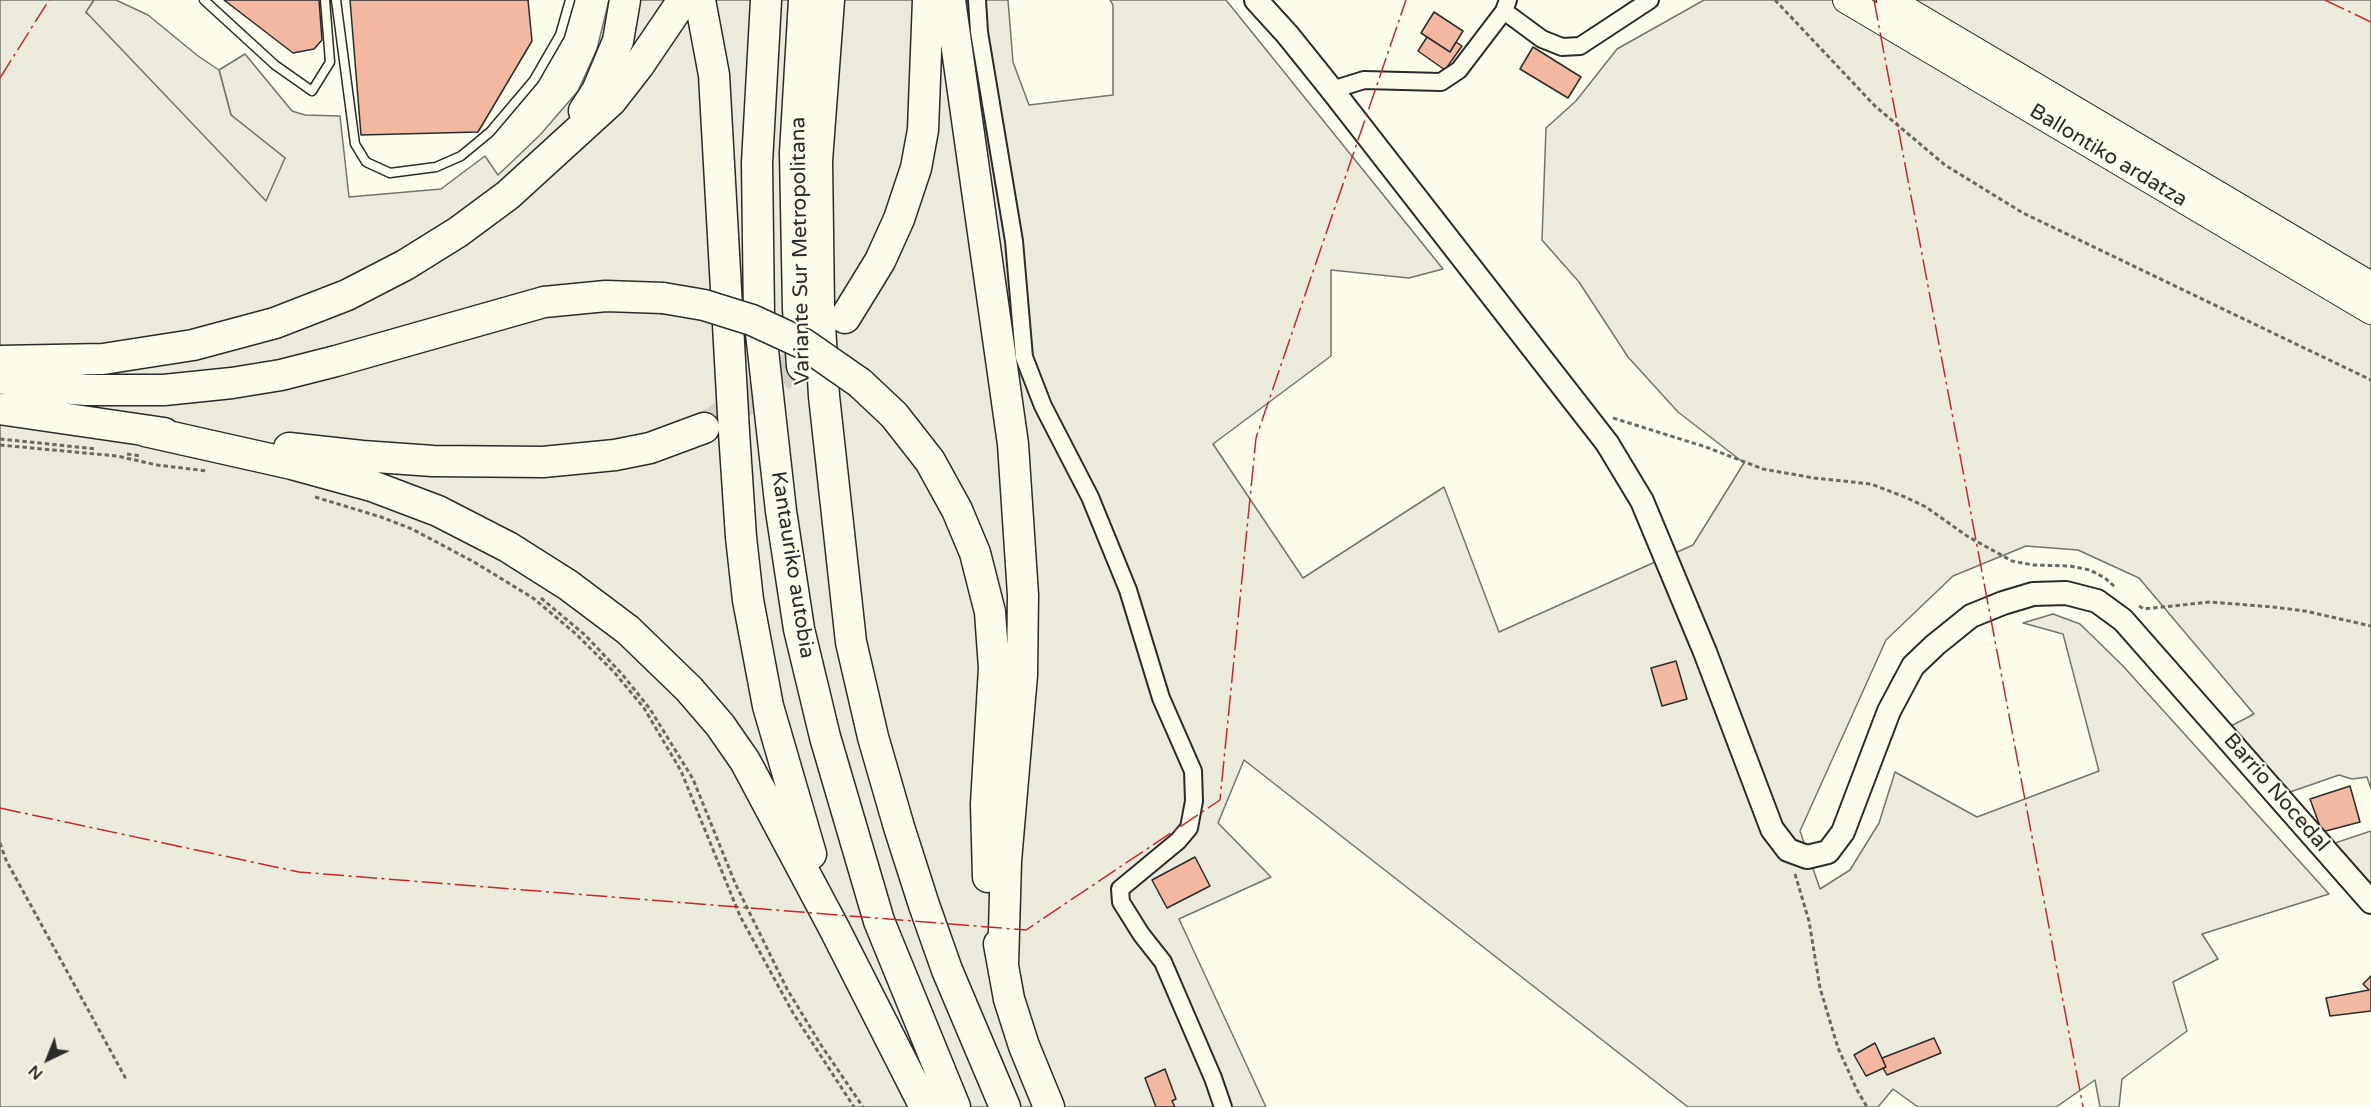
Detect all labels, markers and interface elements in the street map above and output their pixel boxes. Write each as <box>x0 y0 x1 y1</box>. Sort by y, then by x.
street label: Ballontiko ardatza <box>2025 99 2191 213</box>
street label: Variante Sur Metropolitana <box>786 117 816 385</box>
street label: Kantauriko autobia <box>765 470 819 660</box>
street label: Barrio Nocedal <box>2218 729 2334 857</box>
north arrow <box>18 1029 78 1089</box>
text: N <box>24 1060 47 1084</box>

